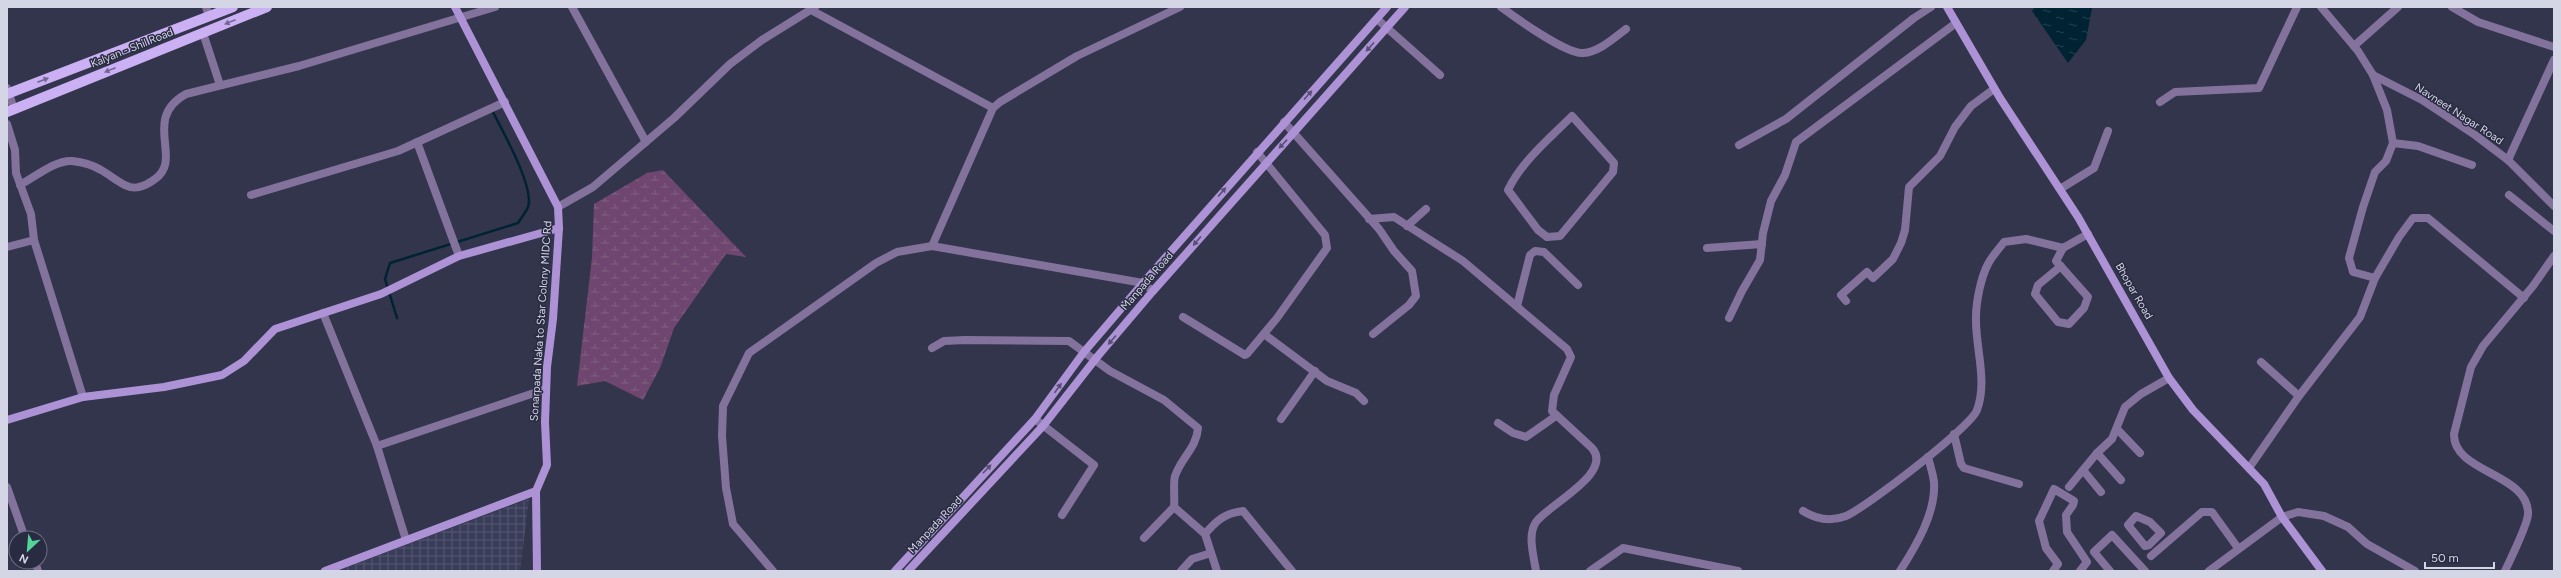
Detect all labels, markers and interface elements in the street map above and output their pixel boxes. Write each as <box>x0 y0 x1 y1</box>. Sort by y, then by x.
one-way arrow <box>224 19 236 25</box>
street label: Kalyan - Shil Road <box>89 25 175 71</box>
one-way arrow <box>1365 42 1374 52</box>
one-way arrow <box>103 68 115 74</box>
one-way arrow <box>38 76 50 82</box>
street label: Navneet Nagar Road <box>2412 81 2506 147</box>
one-way arrow <box>1304 90 1313 100</box>
one-way arrow <box>1279 139 1288 148</box>
one-way arrow <box>1218 187 1227 197</box>
street label: Sonarpada Naka to Star Colony MIDC Rd <box>528 220 554 422</box>
one-way arrow <box>1192 236 1201 246</box>
street label: Manpada Road <box>1118 249 1176 313</box>
street label: Bhopar Road <box>2113 260 2155 322</box>
one-way arrow <box>1108 334 1117 345</box>
one-way arrow <box>1054 383 1062 394</box>
one-way arrow <box>982 464 992 474</box>
street label: Manpada Road <box>905 494 965 556</box>
north arrow <box>8 530 48 570</box>
scale bar <box>2425 544 2494 570</box>
text: N <box>17 551 31 566</box>
text: 50 m <box>2431 551 2459 565</box>

